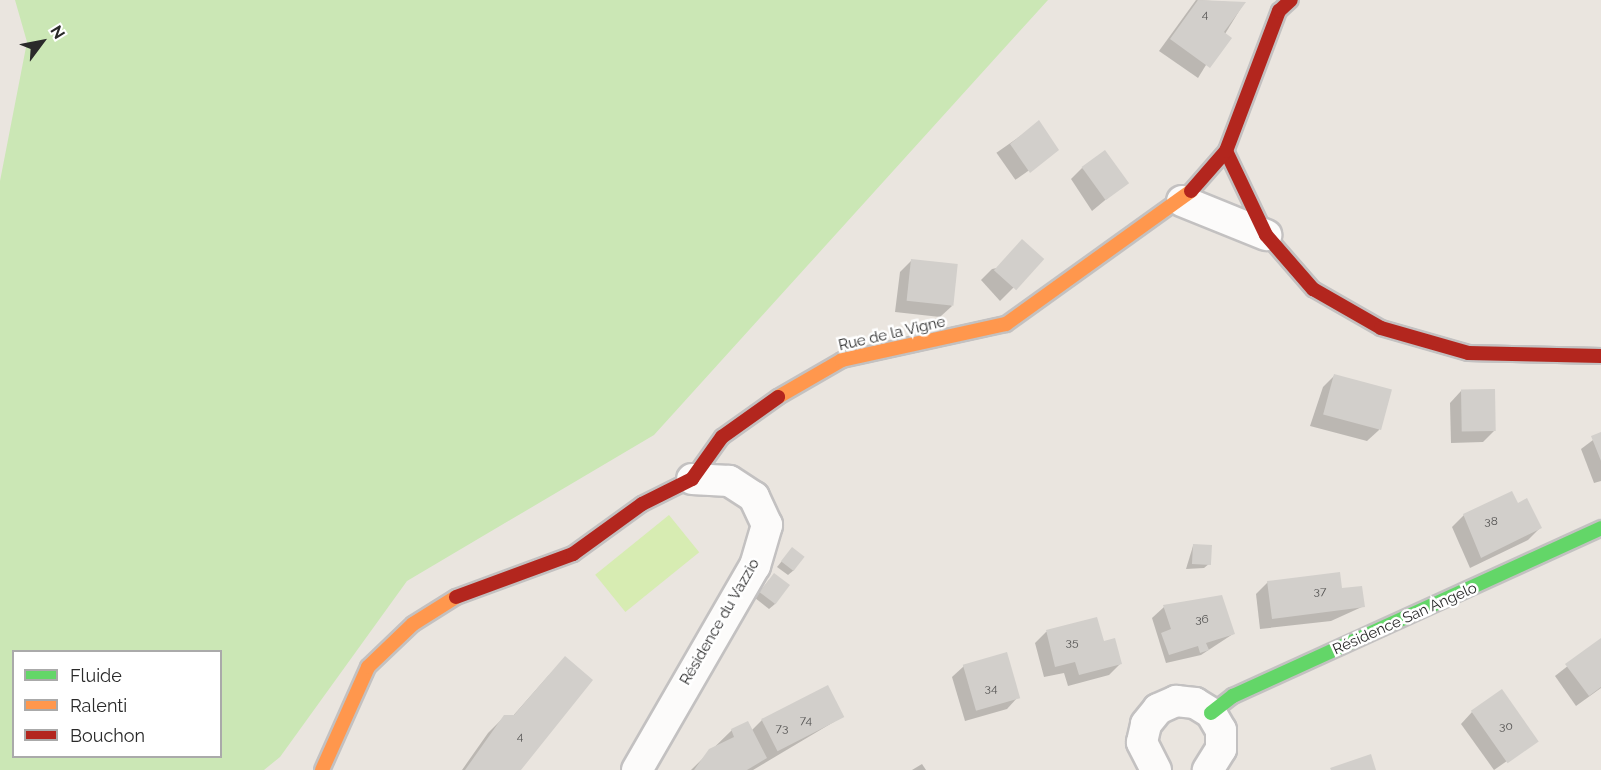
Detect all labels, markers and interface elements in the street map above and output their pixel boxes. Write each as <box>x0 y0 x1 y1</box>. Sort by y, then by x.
house number: 4 <box>1202 8 1208 22</box>
north arrow <box>12 12 72 72</box>
text: N <box>46 22 69 42</box>
street label: Rue de la Vigne <box>837 313 947 355</box>
house number: 38 <box>1484 515 1498 529</box>
street label: Résidence du Vazzio <box>676 556 764 688</box>
street label: Résidence San Angelo <box>1330 579 1480 659</box>
house number: 37 <box>1314 585 1326 599</box>
house number: 36 <box>1195 613 1209 627</box>
house number: 35 <box>1066 636 1078 650</box>
legend <box>12 650 222 758</box>
text: Fluide <box>70 665 122 686</box>
house number: 34 <box>985 682 997 696</box>
text: Ralenti <box>70 695 127 716</box>
house number: 74 <box>800 714 812 728</box>
house number: 30 <box>1499 720 1513 734</box>
house number: 73 <box>776 722 788 736</box>
text: Bouchon <box>70 725 145 746</box>
house number: 4 <box>517 730 523 744</box>

